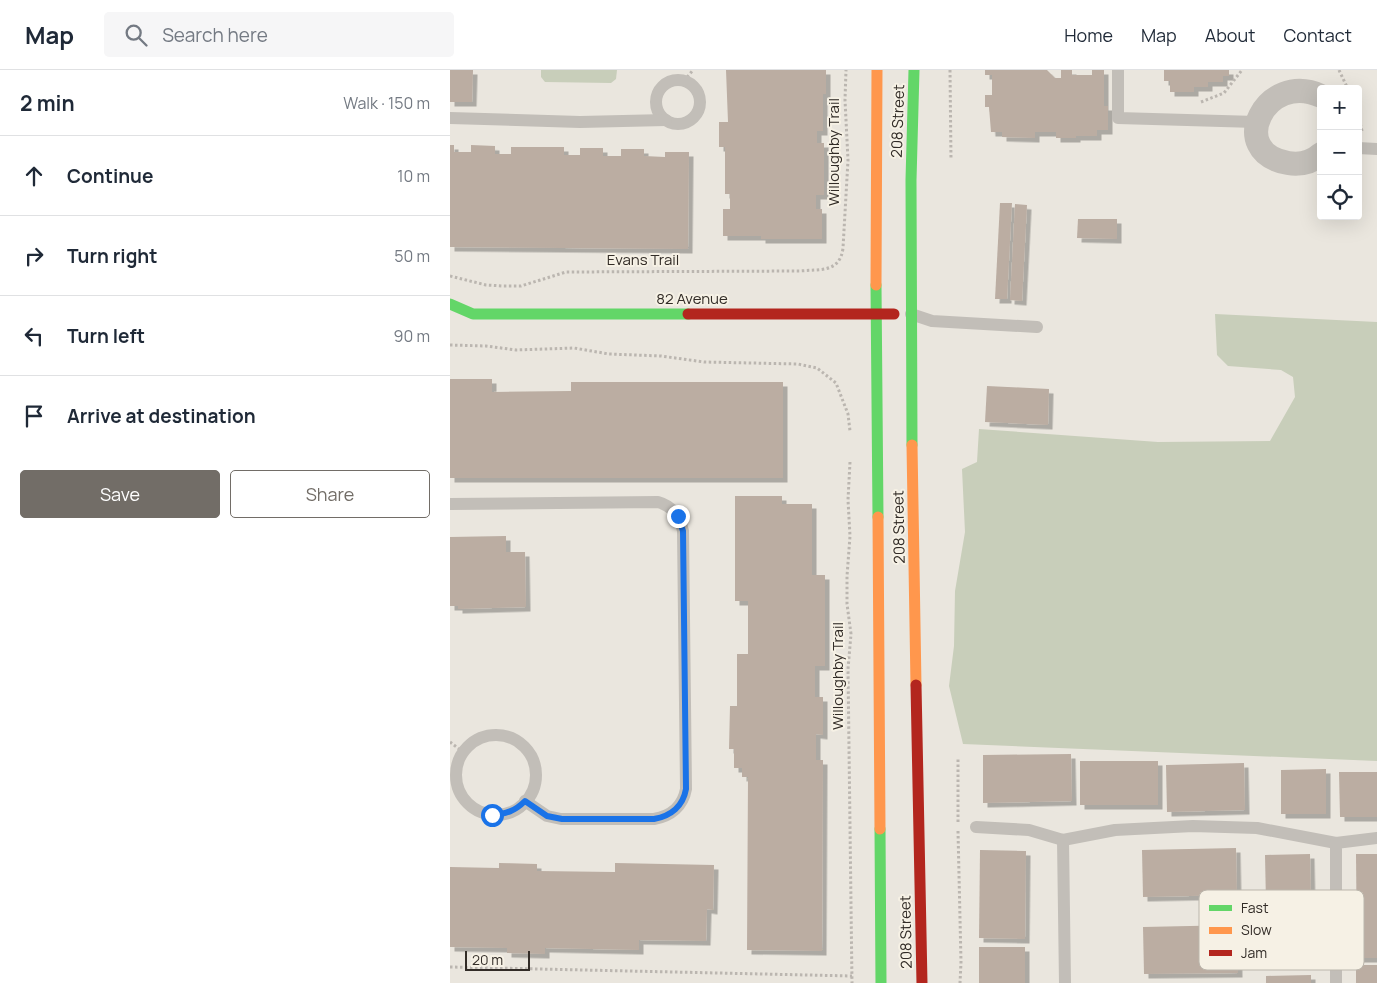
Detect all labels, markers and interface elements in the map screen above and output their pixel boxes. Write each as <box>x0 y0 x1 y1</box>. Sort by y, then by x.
search box <box>104 12 454 57</box>
text: Map <box>25 18 74 51</box>
icon: search <box>122 21 150 49</box>
text: Search here <box>162 22 268 48</box>
text: Home <box>1064 23 1113 47</box>
text: Map <box>1141 23 1177 47</box>
text: About <box>1205 23 1255 47</box>
text: Contact <box>1283 23 1352 47</box>
street label: 208 Street <box>886 84 909 158</box>
map controls <box>1317 85 1362 220</box>
button: + <box>1317 85 1362 130</box>
text: 2 min <box>20 89 75 117</box>
text: Walk · 150 m <box>343 92 430 114</box>
street label: Willoughby Trail <box>823 98 844 206</box>
button: − <box>1317 130 1362 175</box>
icon: ahead <box>20 162 48 190</box>
text: Continue <box>67 163 153 189</box>
text: 10 m <box>397 165 430 187</box>
button: locate <box>1317 175 1362 220</box>
icon: right <box>20 242 48 270</box>
text: Turn right <box>67 243 157 269</box>
text: 50 m <box>394 245 430 267</box>
street label: Evans Trail <box>607 249 679 270</box>
street label: 82 Avenue <box>656 288 728 309</box>
icon: left <box>20 322 48 350</box>
text: Turn left <box>67 323 145 349</box>
text: 90 m <box>394 325 430 347</box>
icon: arrive <box>20 402 48 430</box>
text: Arrive at destination <box>67 403 256 429</box>
button: Save <box>20 470 220 518</box>
button: Share <box>230 470 430 518</box>
street label: 208 Street <box>887 490 910 564</box>
route end <box>667 505 690 528</box>
street label: Willoughby Trail <box>827 622 848 730</box>
route start <box>481 804 504 827</box>
legend <box>1199 890 1364 970</box>
street label: 208 Street <box>894 895 917 969</box>
text: Fast <box>1241 898 1269 917</box>
text: Slow <box>1241 920 1272 939</box>
text: Jam <box>1241 943 1267 962</box>
scale bar <box>465 948 530 971</box>
text: 20 m <box>472 950 503 969</box>

